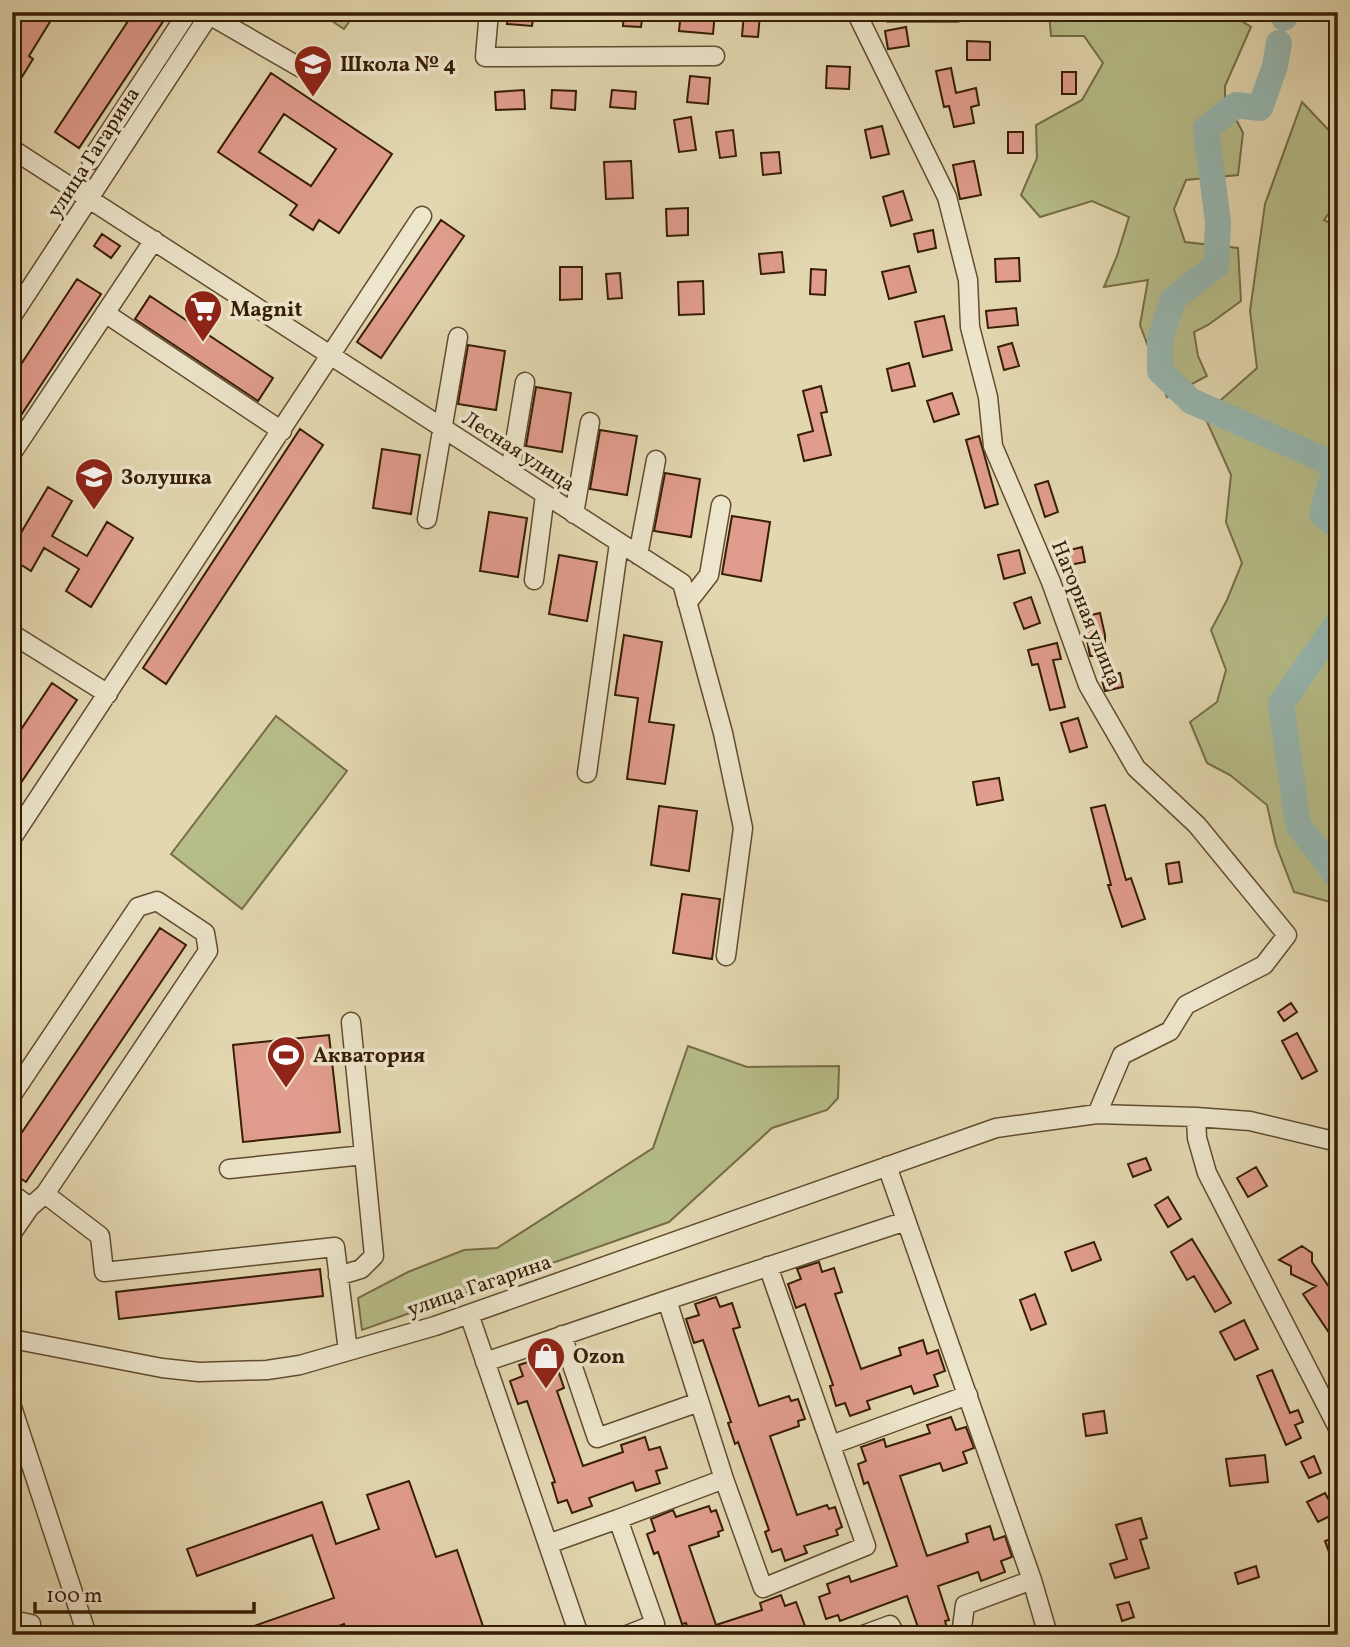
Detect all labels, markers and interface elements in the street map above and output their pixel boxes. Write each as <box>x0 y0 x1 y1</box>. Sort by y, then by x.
school or university icon: Школа № 4 <box>292 43 334 98</box>
place label: Школа № 4 <box>340 51 456 80</box>
street label: улица Гагарина <box>41 82 147 224</box>
supermarket icon: Magnit <box>182 288 224 343</box>
place label: Magnit <box>230 296 303 325</box>
street label: Лесная улица <box>456 405 580 500</box>
school or university icon: Золушка <box>73 456 115 511</box>
place label: Золушка <box>121 464 212 493</box>
street label: Нагорная улица <box>1043 536 1128 691</box>
sports icon: Акватория <box>265 1034 307 1089</box>
place label: Акватория <box>313 1042 425 1071</box>
street label: улица Гагарина <box>404 1248 555 1325</box>
shop icon: Ozon <box>525 1335 567 1390</box>
place label: Ozon <box>573 1343 625 1372</box>
scale bar <box>35 1570 254 1614</box>
text: 100 m <box>46 1582 103 1611</box>

